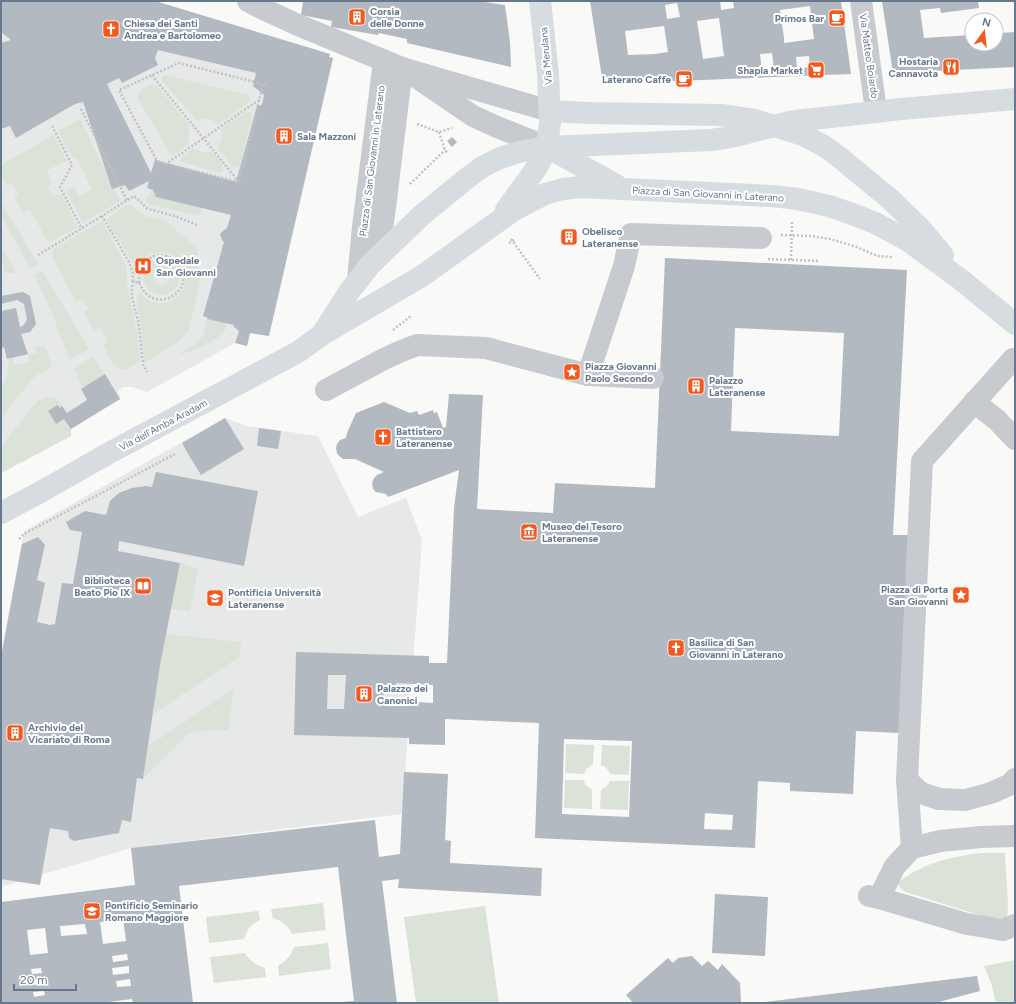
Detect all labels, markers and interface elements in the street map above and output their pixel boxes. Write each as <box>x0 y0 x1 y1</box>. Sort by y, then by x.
place label: Corsia delle Donne <box>370 5 424 30</box>
building icon: Corsia delle Donne <box>347 7 367 27</box>
cafe icon: Primos Bar <box>827 8 847 28</box>
place label: Primos Bar <box>775 12 824 25</box>
north arrow <box>964 12 1004 52</box>
street label: Via Matteo Boiardo <box>857 13 881 100</box>
text: N <box>981 15 992 30</box>
place label: Chiesa dei Santi Andrea e Bartolomeo <box>124 17 221 42</box>
church icon: Chiesa dei Santi Andrea e Bartolomeo <box>101 19 121 39</box>
street label: Via Merulana <box>537 27 555 85</box>
place label: Hostaria Cannavota <box>888 55 938 80</box>
restaurant icon: Hostaria Cannavota <box>941 57 961 77</box>
supermarket icon: Shapla Market <box>806 60 826 80</box>
place label: Shapla Market <box>737 64 803 77</box>
cafe icon: Laterano Caffe <box>674 69 694 89</box>
place label: Laterano Caffe <box>602 73 671 86</box>
street label: Piazza di San Giovanni in Laterano <box>356 85 388 237</box>
building icon: Sala Mazzoni <box>274 126 294 146</box>
place label: Sala Mazzoni <box>297 130 356 143</box>
street label: Piazza di San Giovanni in Laterano <box>632 184 784 204</box>
place label: Obelisco Lateranense <box>582 225 639 250</box>
building icon: Obelisco Lateranense <box>559 227 579 247</box>
place label: Ospedale San Giovanni <box>156 254 216 279</box>
hospital icon: Ospedale San Giovanni <box>133 256 153 276</box>
place label: Piazza Giovanni Paolo Secondo <box>585 360 657 385</box>
place icon: Piazza Giovanni Paolo Secondo <box>562 362 582 382</box>
place label: Palazzo Lateranense <box>709 374 766 399</box>
building icon: Palazzo Lateranense <box>686 376 706 396</box>
street label: Via dell'Amba Aradam <box>117 396 209 454</box>
place label: Battistero Lateranense <box>396 425 453 450</box>
church icon: Battistero Lateranense <box>373 427 393 447</box>
place label: Museo del Tesoro Lateranense <box>542 520 622 545</box>
museum icon: Museo del Tesoro Lateranense <box>519 522 539 542</box>
place label: Biblioteca Beato Pio IX <box>74 574 130 599</box>
library icon: Biblioteca Beato Pio IX <box>133 576 153 596</box>
place label: Piazza di Porta San Giovanni <box>881 583 948 608</box>
place icon: Piazza di Porta San Giovanni <box>951 585 971 605</box>
place label: Pontificia Università Lateranense <box>228 586 321 611</box>
school or university icon: Pontificia Università Lateranense <box>205 588 225 608</box>
place label: Basilica di San Giovanni in Laterano <box>689 636 783 661</box>
church icon: Basilica di San Giovanni in Laterano <box>666 638 686 658</box>
place label: Palazzo dei Canonici <box>377 682 428 707</box>
building icon: Palazzo dei Canonici <box>354 684 374 704</box>
place label: Archivio del Vicariato di Roma <box>28 721 110 746</box>
building icon: Archivio del Vicariato di Roma <box>5 723 25 743</box>
place label: Pontificio Seminario Romano Maggiore <box>105 899 198 924</box>
school or university icon: Pontificio Seminario Romano Maggiore <box>82 901 102 921</box>
scale bar <box>14 966 76 992</box>
text: 20 m <box>20 973 48 987</box>

